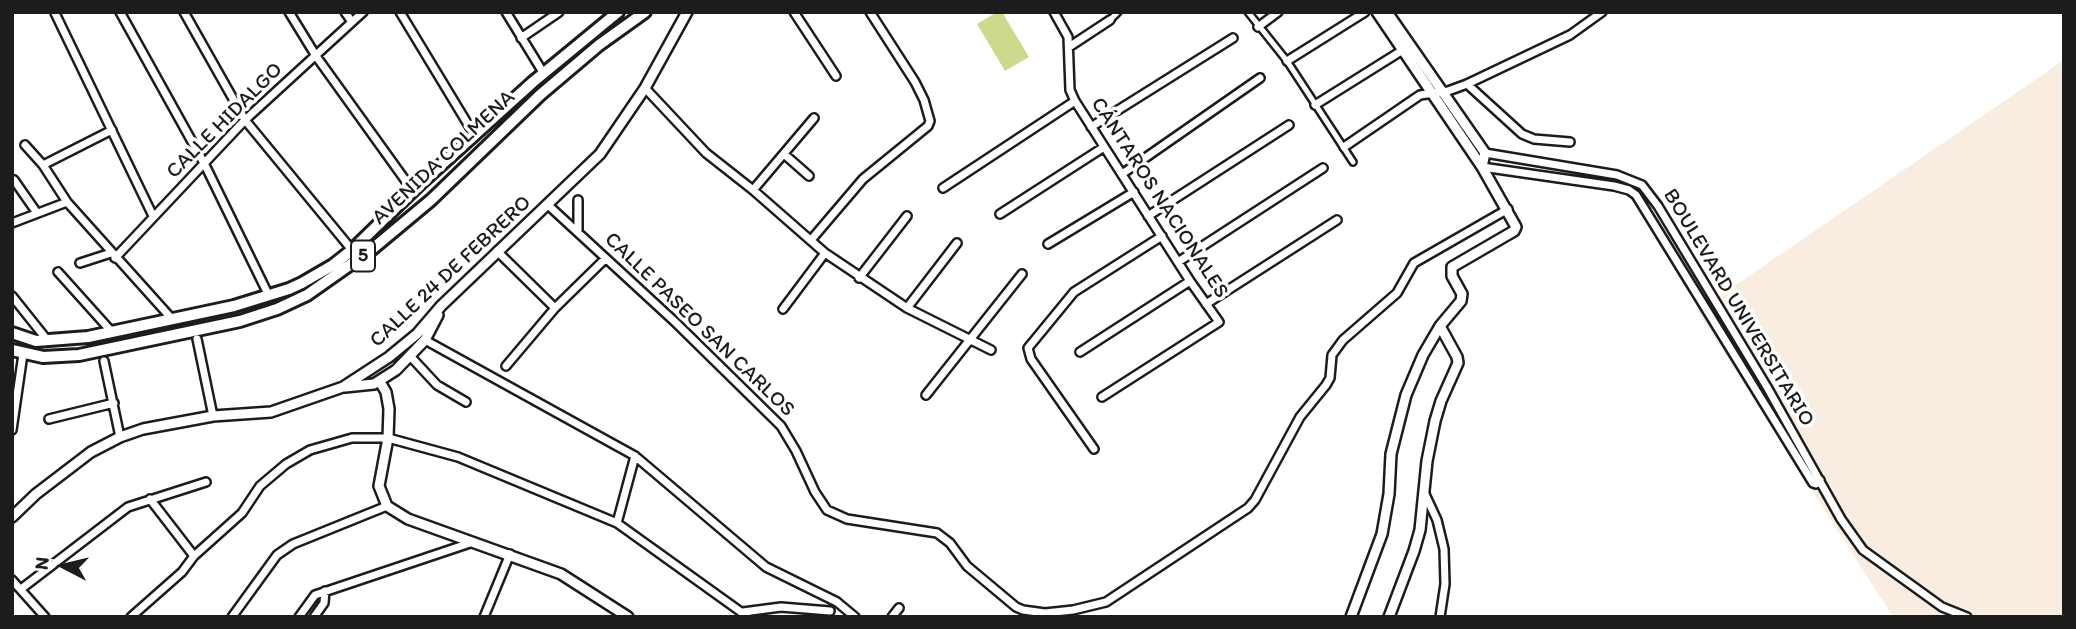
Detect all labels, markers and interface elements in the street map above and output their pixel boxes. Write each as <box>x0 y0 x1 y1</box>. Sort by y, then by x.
street label: CALLE HIDALGO <box>162 58 288 184</box>
street label: AVENIDA COLMENA <box>367 85 521 231</box>
street label: CÁNTAROS NACIONALES <box>1085 93 1233 303</box>
street label: BOULEVARD UNIVERSITARIO <box>1657 185 1819 431</box>
street label: CALLE 24 DE FEBRERO <box>365 191 537 353</box>
street label: CALLE PASEO SAN CARLOS <box>599 228 799 422</box>
road number: 5 <box>351 240 375 272</box>
north arrow <box>28 531 98 601</box>
text: N <box>29 556 54 571</box>

